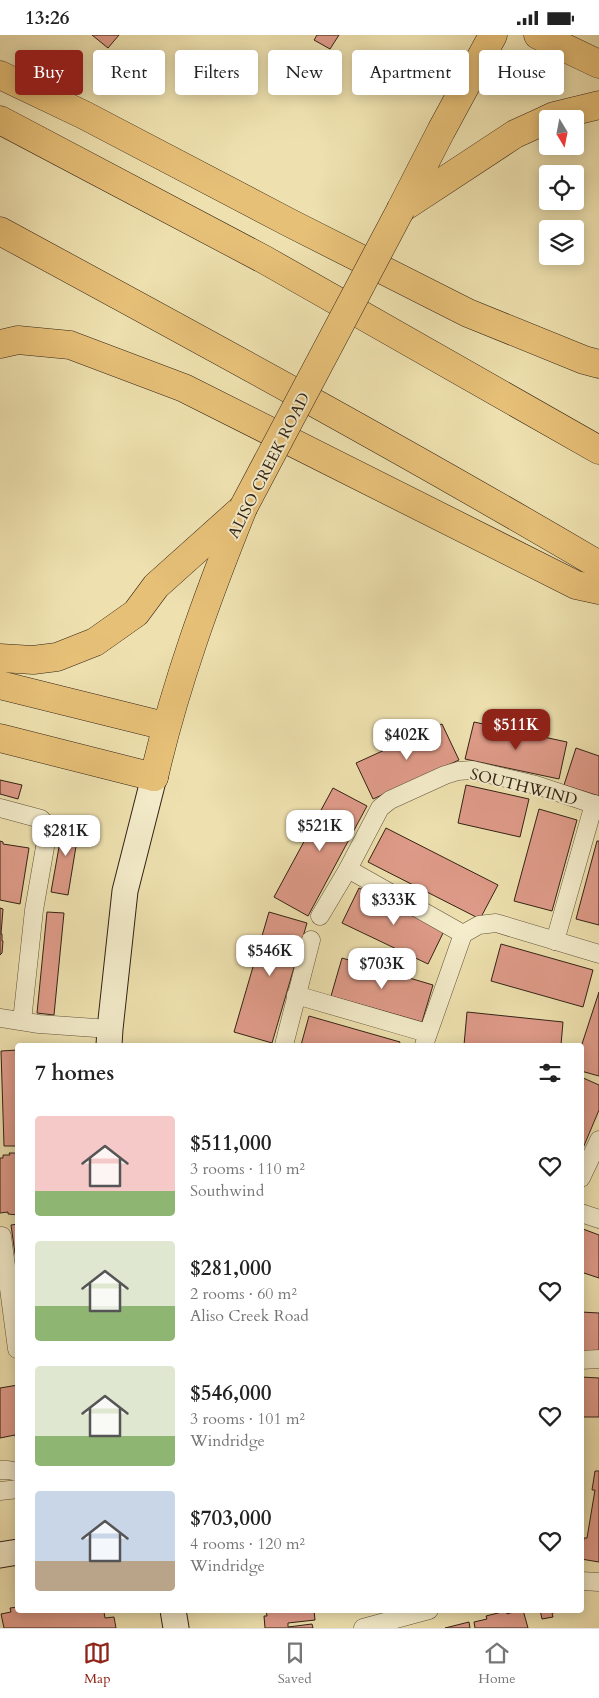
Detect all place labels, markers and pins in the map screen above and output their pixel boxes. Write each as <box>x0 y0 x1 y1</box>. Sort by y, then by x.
pin: $511K <box>481 709 551 751</box>
pin: $402K <box>372 719 442 761</box>
pin: $521K <box>285 809 355 852</box>
pin: $281K <box>31 815 101 857</box>
pin: $333K <box>359 883 429 926</box>
pin: $546K <box>235 935 305 977</box>
pin: $703K <box>347 947 417 990</box>

